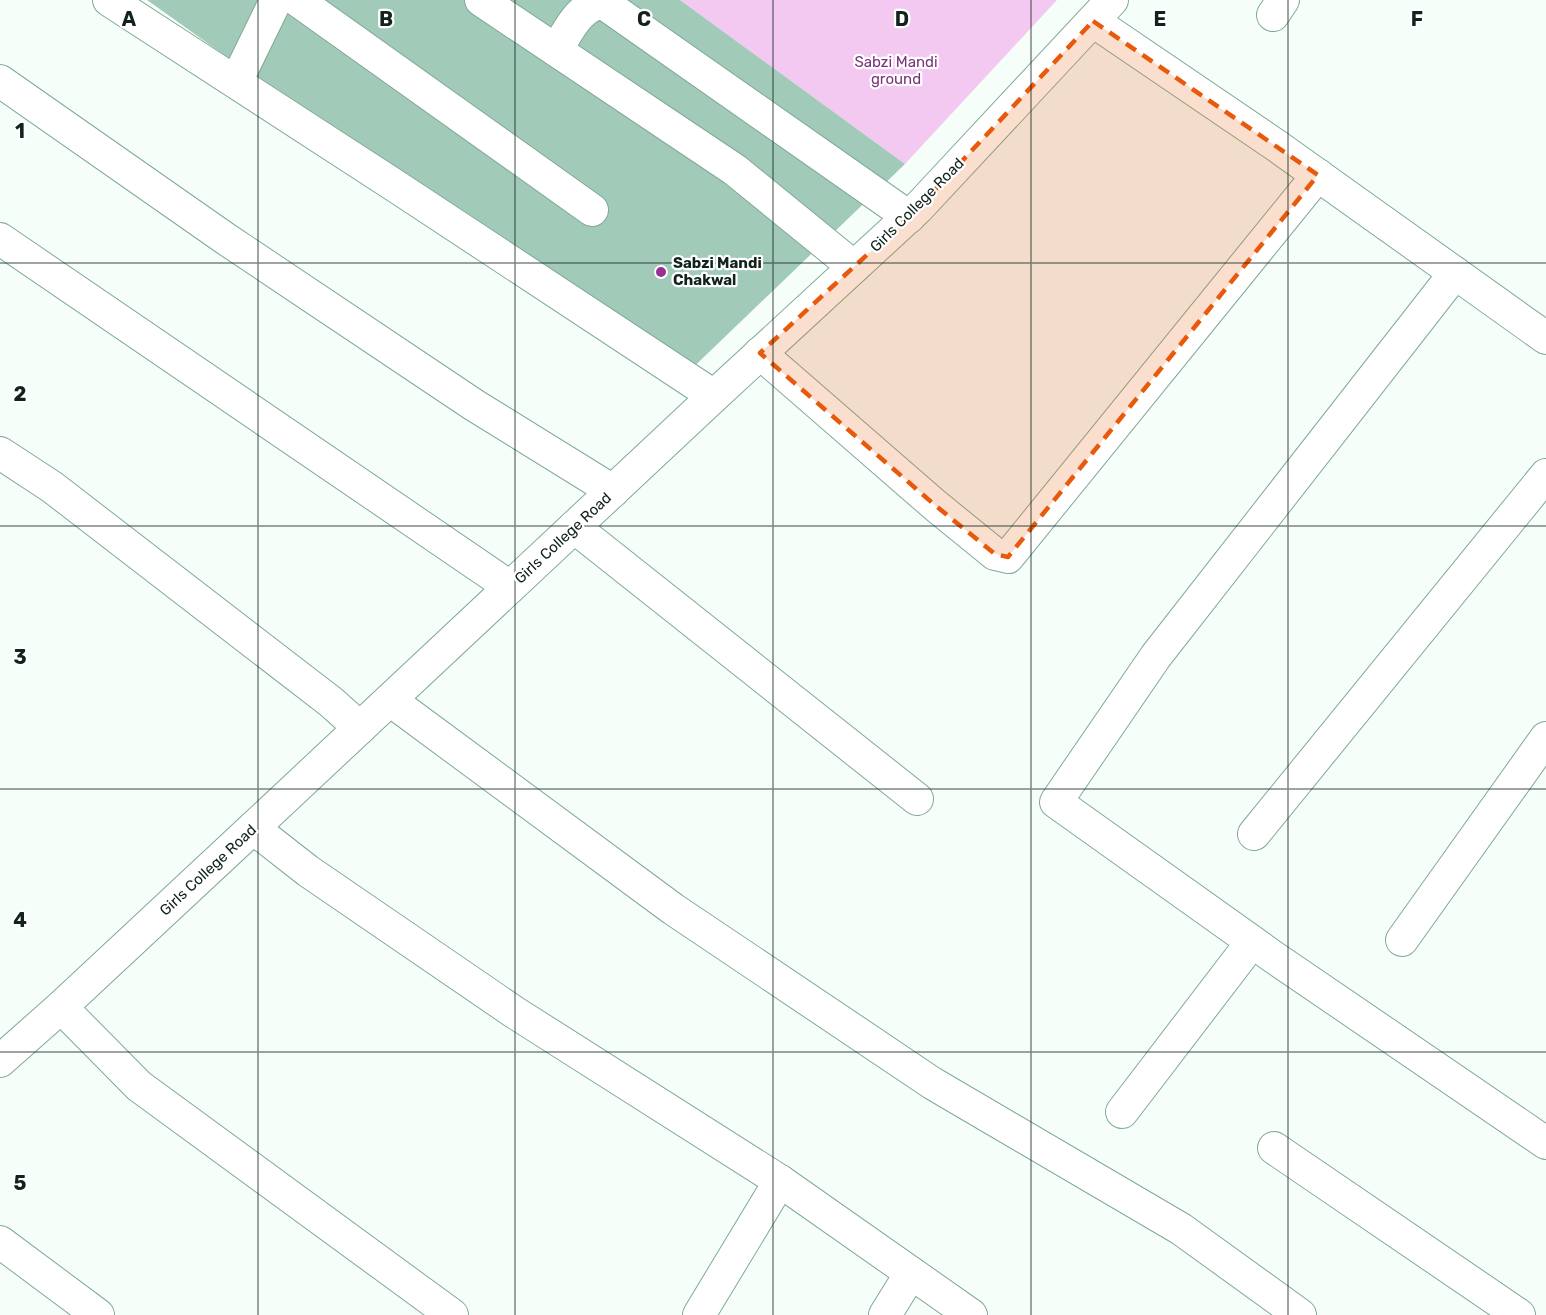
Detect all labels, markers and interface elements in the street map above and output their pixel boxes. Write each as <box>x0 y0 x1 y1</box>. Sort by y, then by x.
text: A <box>122 7 137 31</box>
text: B <box>379 7 393 31</box>
text: C <box>637 7 651 31</box>
text: D <box>895 7 909 31</box>
text: E <box>1154 7 1166 31</box>
text: F <box>1411 7 1423 31</box>
park label: Sabzi Mandi ground <box>854 53 938 88</box>
text: 1 <box>15 119 25 143</box>
street label: Girls College Road <box>866 154 968 256</box>
place label: Sabzi Mandi Chakwal <box>673 254 762 289</box>
marker: Sabzi Mandi Chakwal <box>654 265 668 279</box>
text: 2 <box>14 382 27 406</box>
street label: Girls College Road <box>511 489 615 587</box>
text: 3 <box>13 645 27 669</box>
street label: Girls College Road <box>156 821 260 919</box>
text: 4 <box>13 908 27 932</box>
text: 5 <box>14 1171 27 1195</box>

